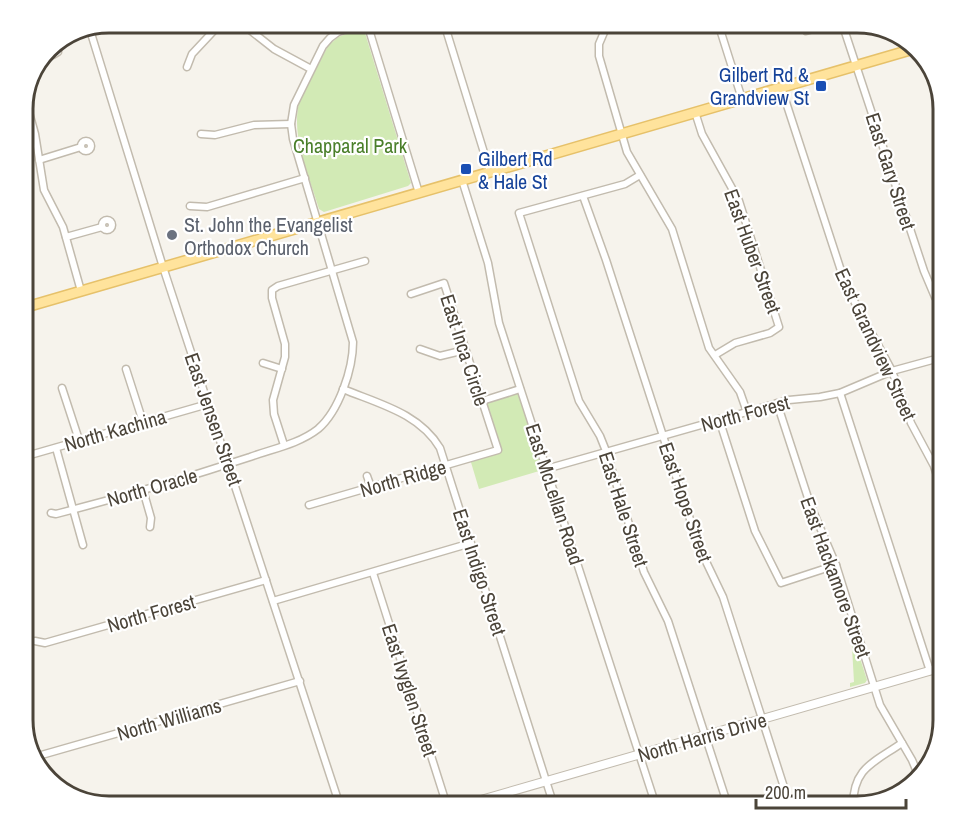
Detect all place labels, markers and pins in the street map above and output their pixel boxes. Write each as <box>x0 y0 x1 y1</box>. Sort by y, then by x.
place label: Gilbert Rd & Grandview St <box>710 61 809 111</box>
marker: Gilbert Rd & Grandview St <box>814 79 828 93</box>
place label: Gilbert Rd & Hale St <box>478 145 553 195</box>
marker: Gilbert Rd & Hale St <box>459 162 473 176</box>
place label: St. John the Evangelist Orthodox Church <box>184 211 353 261</box>
marker: St. John the Evangelist Orthodox Church <box>165 228 179 242</box>

